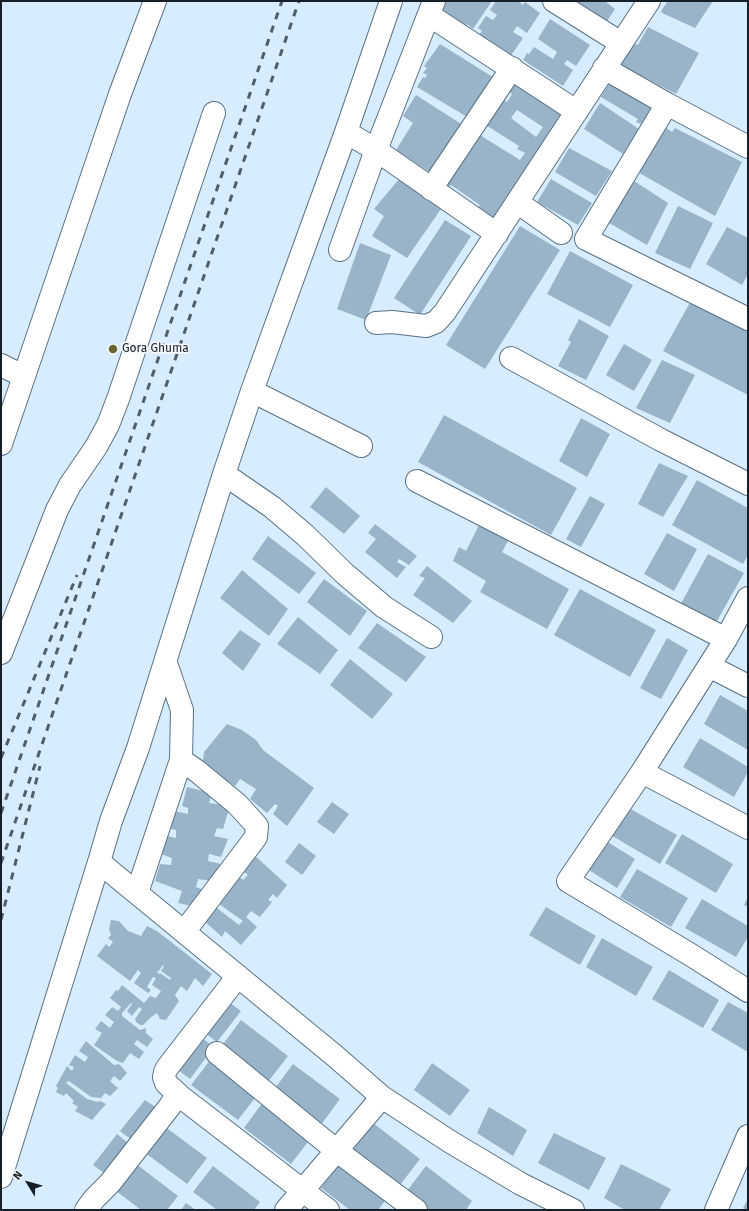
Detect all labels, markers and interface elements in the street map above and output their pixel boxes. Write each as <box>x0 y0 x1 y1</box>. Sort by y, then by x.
place label: Gora Ghuma <box>122 342 189 356</box>
marker: Gora Ghuma <box>107 343 119 355</box>
north arrow <box>8 1163 48 1203</box>
text: N <box>11 1169 25 1182</box>

